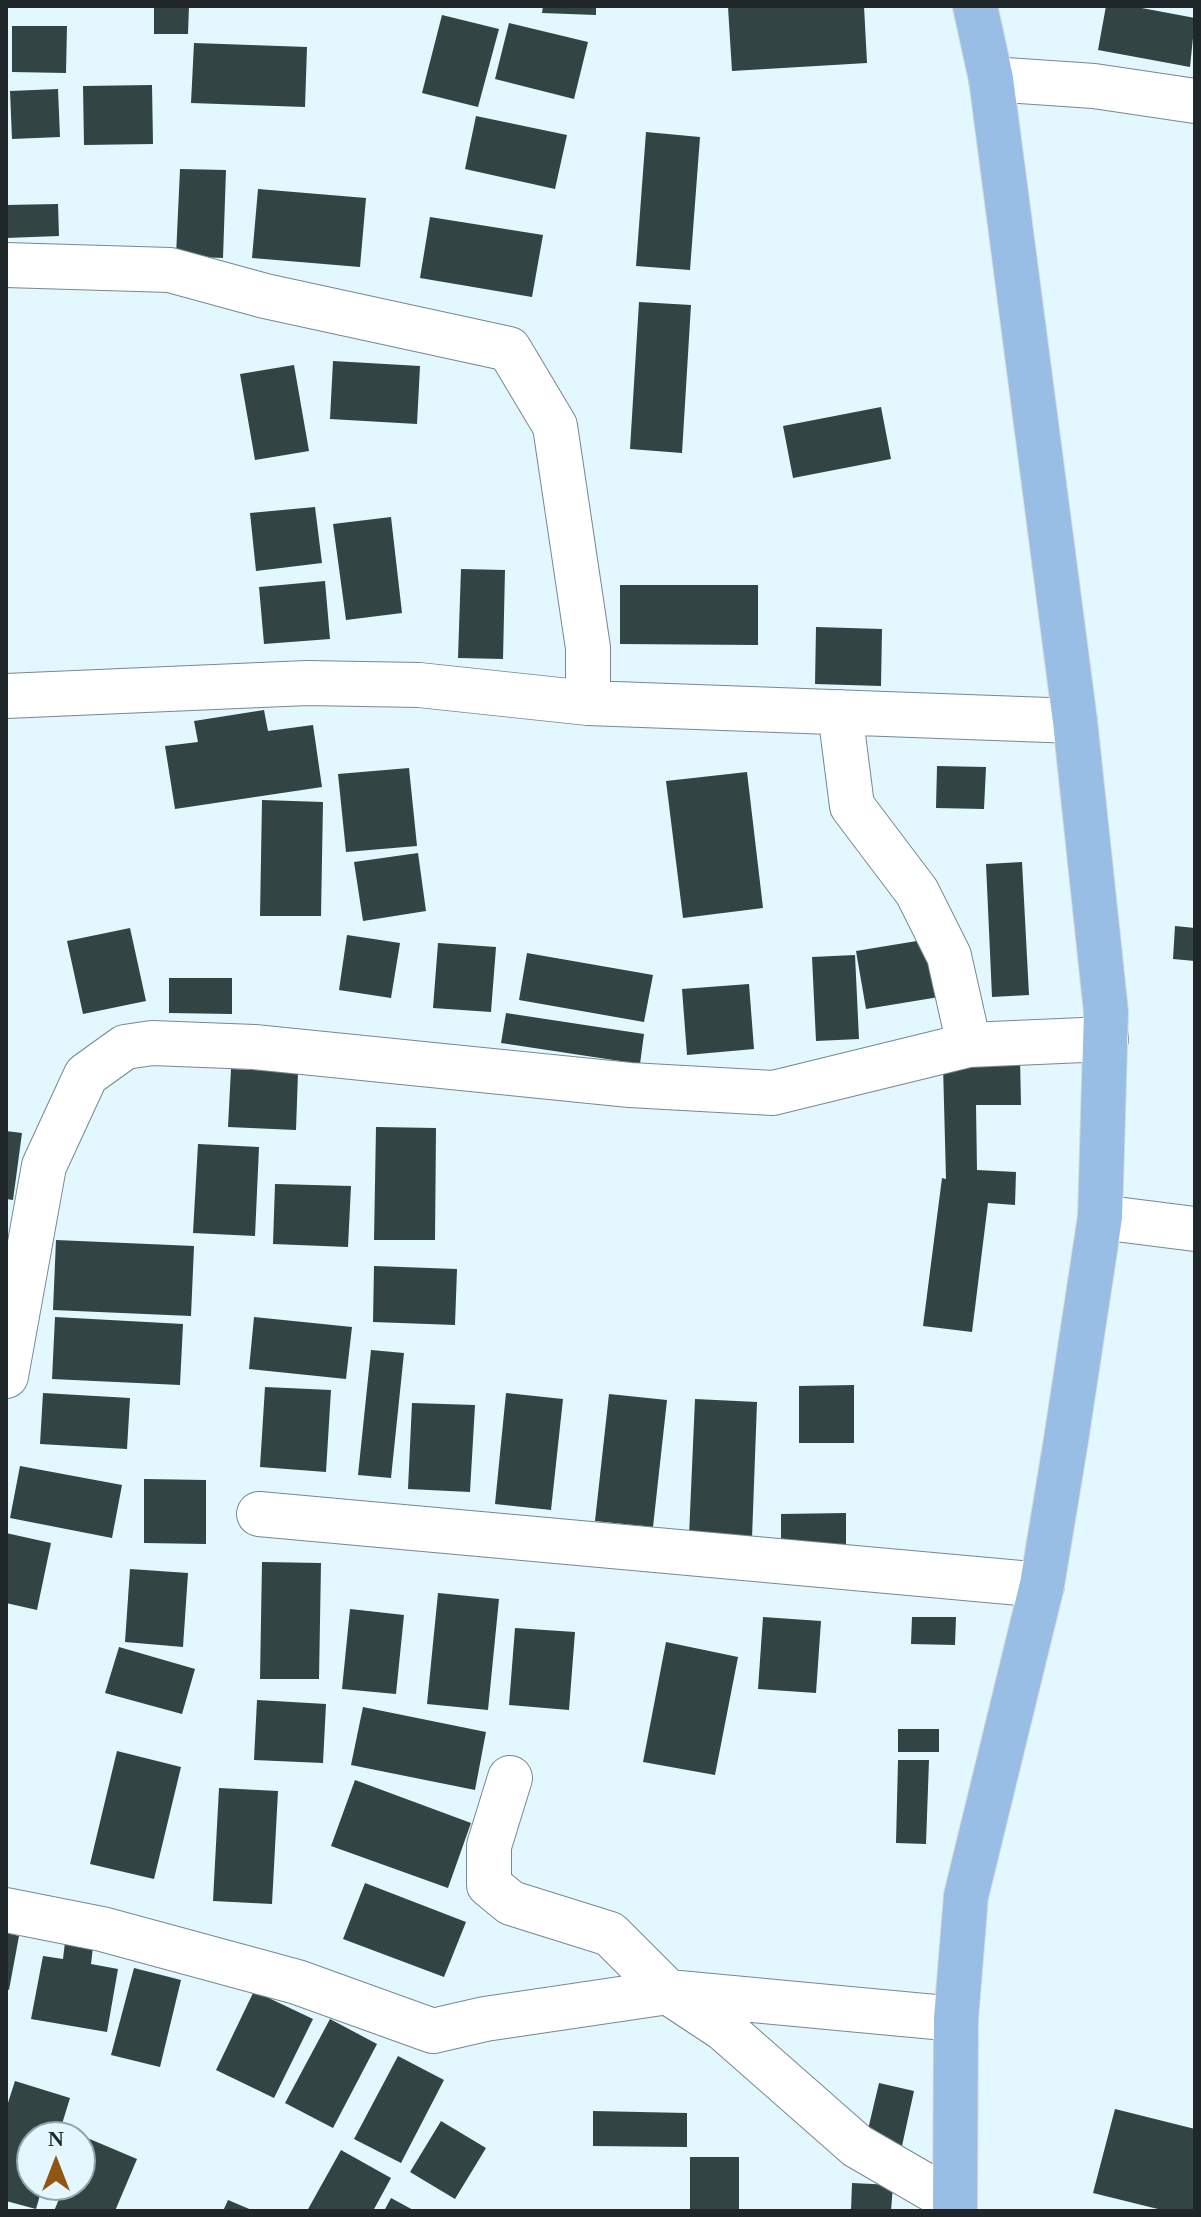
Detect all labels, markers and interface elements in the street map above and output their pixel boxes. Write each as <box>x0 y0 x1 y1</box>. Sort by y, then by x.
north arrow <box>16 2121 96 2201</box>
text: N <box>48 2126 64 2151</box>

